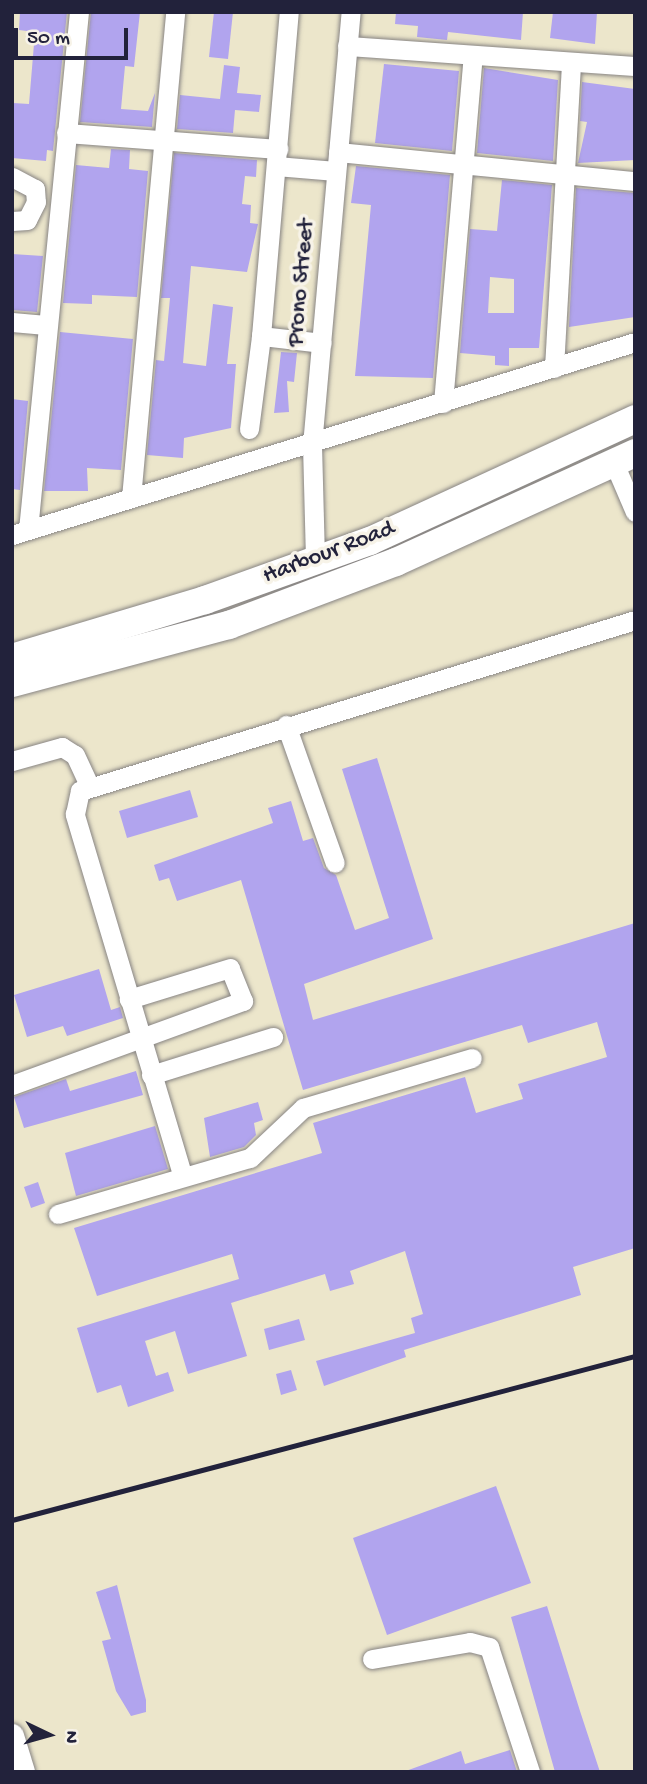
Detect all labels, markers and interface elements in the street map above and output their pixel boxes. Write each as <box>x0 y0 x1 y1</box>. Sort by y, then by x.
scale bar <box>18 14 131 58</box>
text: 50 m <box>27 27 70 52</box>
street label: Prono Street <box>282 218 322 348</box>
street label: Harbour Road <box>259 515 399 591</box>
north arrow <box>14 1700 84 1770</box>
text: N <box>58 1730 82 1744</box>

